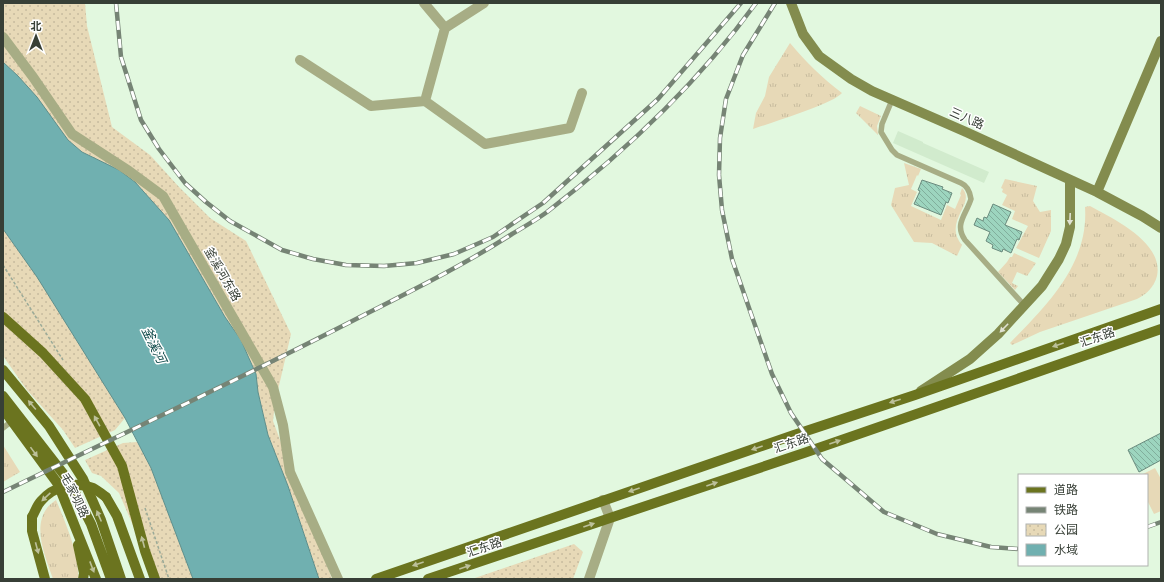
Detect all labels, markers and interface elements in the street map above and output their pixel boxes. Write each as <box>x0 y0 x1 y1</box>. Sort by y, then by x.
north arrow <box>16 16 56 56</box>
text: 北 <box>31 19 42 33</box>
street label: 三八路 <box>947 104 987 132</box>
one-way arrow <box>1067 213 1073 226</box>
street label: 釜溪河东路 <box>202 244 244 304</box>
one-way arrow <box>999 323 1009 333</box>
water label: 釜溪河 <box>138 324 171 369</box>
street label: 汇东路 <box>1078 324 1116 350</box>
one-way arrow <box>1052 342 1064 348</box>
one-way arrow <box>889 398 901 404</box>
one-way arrow <box>27 400 36 410</box>
one-way arrow <box>94 415 100 427</box>
street label: 汇东路 <box>772 430 810 456</box>
one-way arrow <box>829 439 841 445</box>
one-way arrow <box>750 445 762 451</box>
one-way arrow <box>30 447 38 457</box>
street label: 毛家坝路 <box>58 470 92 520</box>
legend <box>1018 474 1148 566</box>
one-way arrow <box>706 481 718 487</box>
text: 道路 <box>1054 482 1078 497</box>
one-way arrow <box>627 487 639 493</box>
one-way arrow <box>41 492 51 502</box>
text: 铁路 <box>1054 502 1078 517</box>
one-way arrow <box>96 510 102 521</box>
one-way arrow <box>583 522 595 528</box>
text: 公园 <box>1054 522 1078 537</box>
street label: 汇东路 <box>465 534 503 560</box>
one-way arrow <box>140 536 146 548</box>
one-way arrow <box>34 542 40 555</box>
text: 水域 <box>1054 542 1078 557</box>
one-way arrow <box>412 561 424 567</box>
one-way arrow <box>90 562 96 574</box>
one-way arrow <box>460 563 472 569</box>

